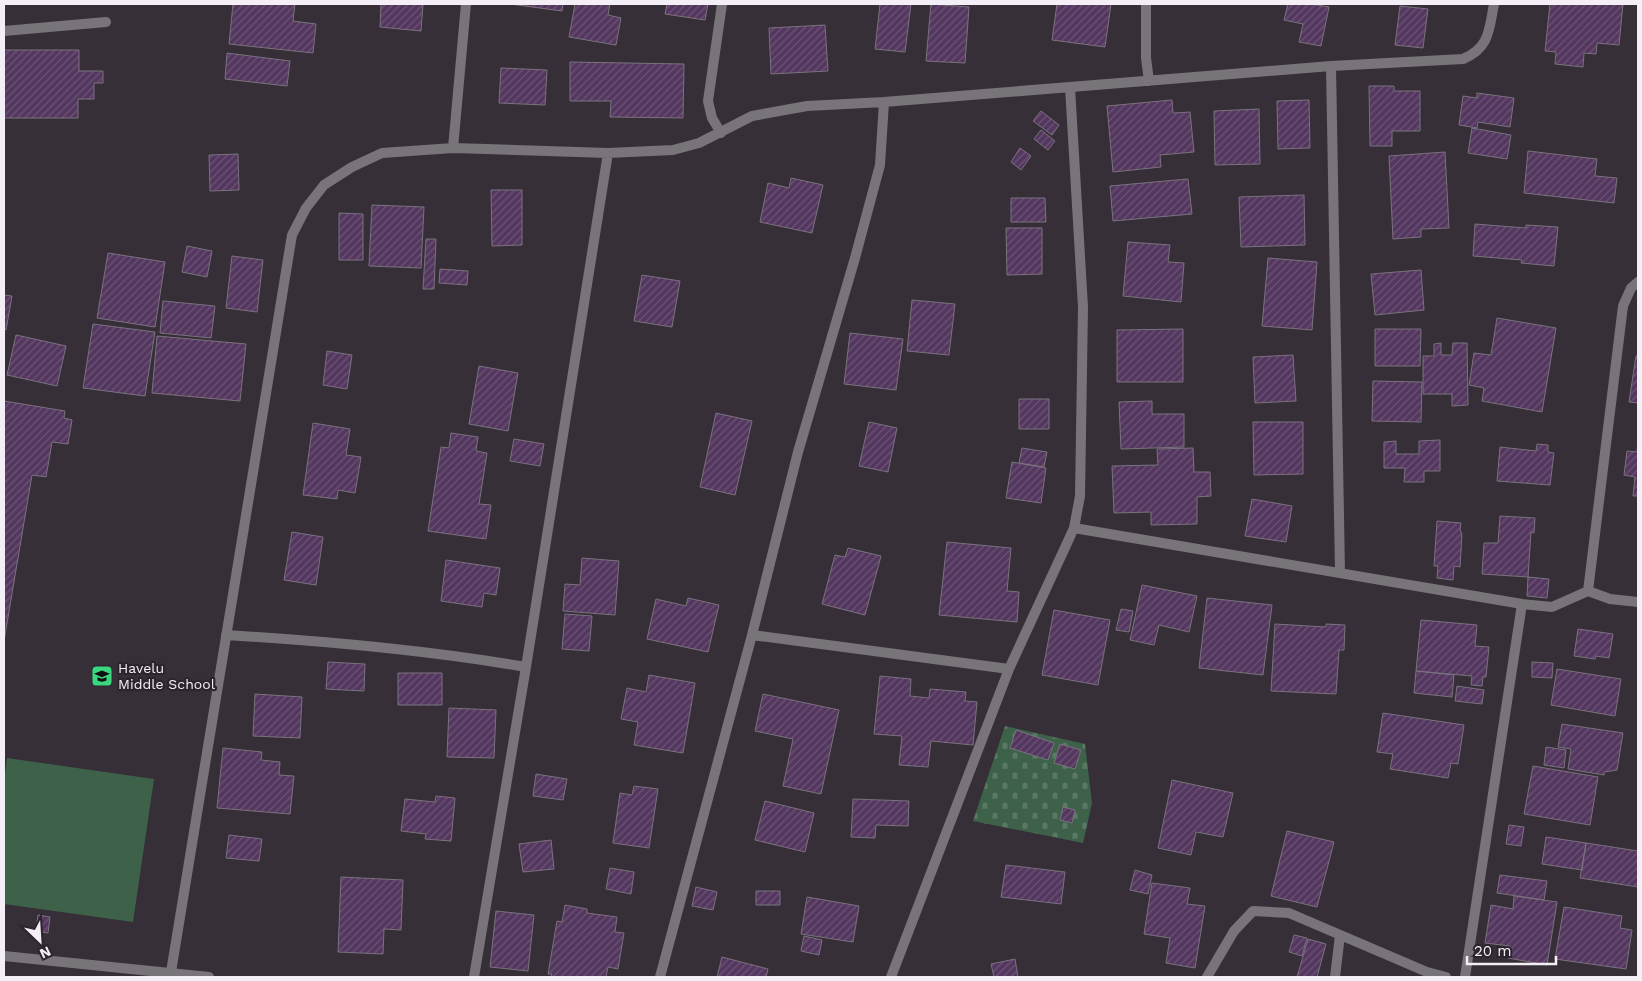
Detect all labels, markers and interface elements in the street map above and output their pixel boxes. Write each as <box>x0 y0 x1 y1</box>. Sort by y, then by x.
place label: Havelu Middle School <box>118 660 216 692</box>
school or university icon: Havelu Middle School <box>90 664 114 688</box>
north arrow <box>15 916 65 966</box>
scale bar <box>1467 934 1556 966</box>
text: 20 m <box>1474 942 1512 960</box>
text: N <box>37 943 54 962</box>

